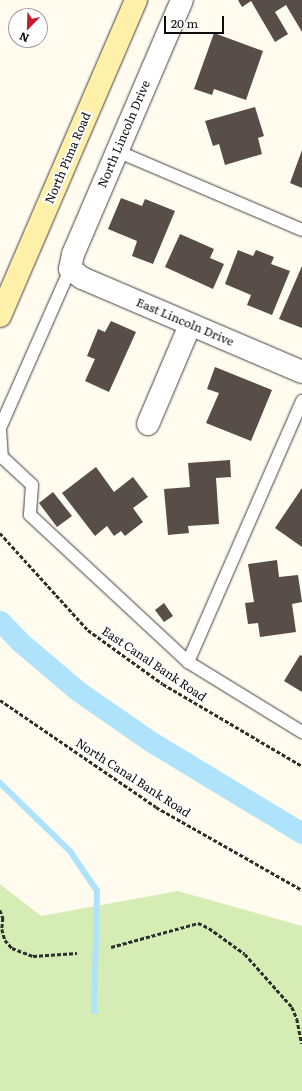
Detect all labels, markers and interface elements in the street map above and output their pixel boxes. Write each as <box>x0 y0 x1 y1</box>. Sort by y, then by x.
north arrow <box>8 8 48 48</box>
scale bar <box>166 8 226 34</box>
text: 20 m <box>171 14 198 32</box>
text: N <box>16 29 31 47</box>
street label: North Lincoln Drive <box>95 78 153 190</box>
street label: North Pima Road <box>42 110 94 206</box>
street label: East Lincoln Drive <box>134 295 236 349</box>
street label: East Canal Bank Road <box>99 624 209 704</box>
street label: North Canal Bank Road <box>73 736 193 820</box>

